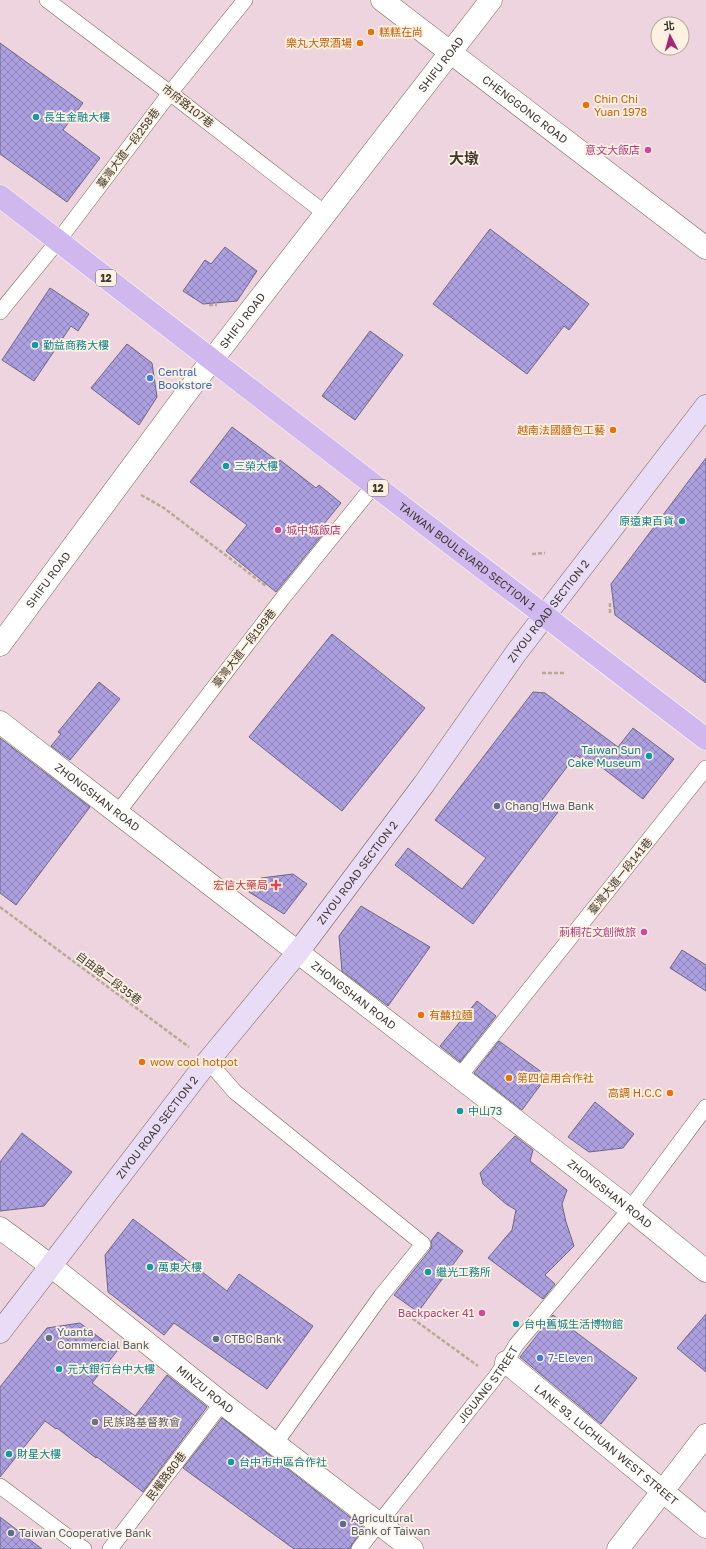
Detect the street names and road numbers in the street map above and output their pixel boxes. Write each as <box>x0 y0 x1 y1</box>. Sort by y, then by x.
street label: SHIFU ROAD <box>415 34 466 95</box>
street label: CHENGGONG ROAD <box>480 72 571 146</box>
street label: 市府路107巷 <box>160 81 217 130</box>
street label: 臺灣大道一段258巷 <box>93 105 162 190</box>
road number: 12 <box>96 270 116 286</box>
street label: SHIFU ROAD <box>217 290 268 351</box>
road number: 12 <box>368 480 388 496</box>
street label: TAIWAN BOULEVARD SECTION 1 <box>396 499 539 613</box>
street label: SHIFU ROAD <box>23 549 73 610</box>
street label: ZIYOU ROAD SECTION 2 <box>505 557 591 665</box>
street label: 臺灣大道一段199巷 <box>209 606 278 689</box>
street label: ZHONGSHAN ROAD <box>53 760 143 834</box>
street label: ZIYOU ROAD SECTION 2 <box>314 818 400 927</box>
street label: 臺灣大道一段141巷 <box>585 835 654 916</box>
street label: 自由路二段35巷 <box>74 949 145 1007</box>
street label: ZHONGSHAN ROAD <box>309 958 399 1032</box>
street label: ZIYOU ROAD SECTION 2 <box>113 1073 200 1181</box>
street label: ZHONGSHAN ROAD <box>565 1156 655 1231</box>
street label: JIGUANG STREET <box>454 1343 520 1425</box>
street label: MINZU ROAD <box>174 1362 237 1416</box>
street label: LANE 93, LUCHUAN WEST STREET <box>532 1381 681 1508</box>
street label: 民權路80巷 <box>143 1449 188 1503</box>

